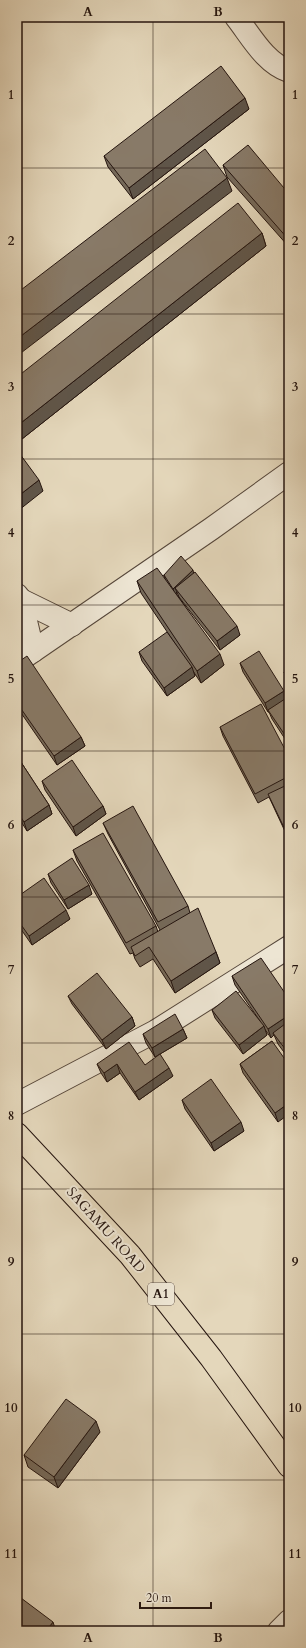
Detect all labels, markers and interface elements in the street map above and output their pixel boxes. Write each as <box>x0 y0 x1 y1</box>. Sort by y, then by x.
text: A <box>83 3 93 21</box>
text: B <box>213 3 223 21</box>
text: 1 <box>8 86 14 104</box>
text: 1 <box>292 86 298 104</box>
text: 2 <box>8 232 15 250</box>
text: 2 <box>292 232 299 250</box>
text: 3 <box>8 378 15 396</box>
text: 3 <box>292 378 299 396</box>
text: 4 <box>8 524 15 542</box>
text: 4 <box>292 524 299 542</box>
text: 5 <box>8 670 14 688</box>
text: 5 <box>292 670 298 688</box>
text: 6 <box>8 816 15 834</box>
text: 6 <box>292 816 299 834</box>
text: 7 <box>8 961 15 979</box>
text: 7 <box>292 961 299 979</box>
text: 8 <box>8 1107 14 1125</box>
text: 8 <box>292 1107 298 1125</box>
street label: SAGAMU ROAD <box>62 1183 150 1277</box>
text: 9 <box>8 1253 15 1271</box>
text: 9 <box>292 1253 299 1271</box>
road number: A1 <box>148 1283 174 1305</box>
text: 10 <box>4 1399 18 1417</box>
text: 10 <box>288 1399 302 1417</box>
text: 11 <box>4 1545 18 1563</box>
text: 11 <box>288 1545 302 1563</box>
scale bar <box>140 1584 211 1610</box>
text: 20 m <box>146 1590 173 1606</box>
text: A <box>83 1629 93 1647</box>
text: B <box>213 1629 223 1647</box>

